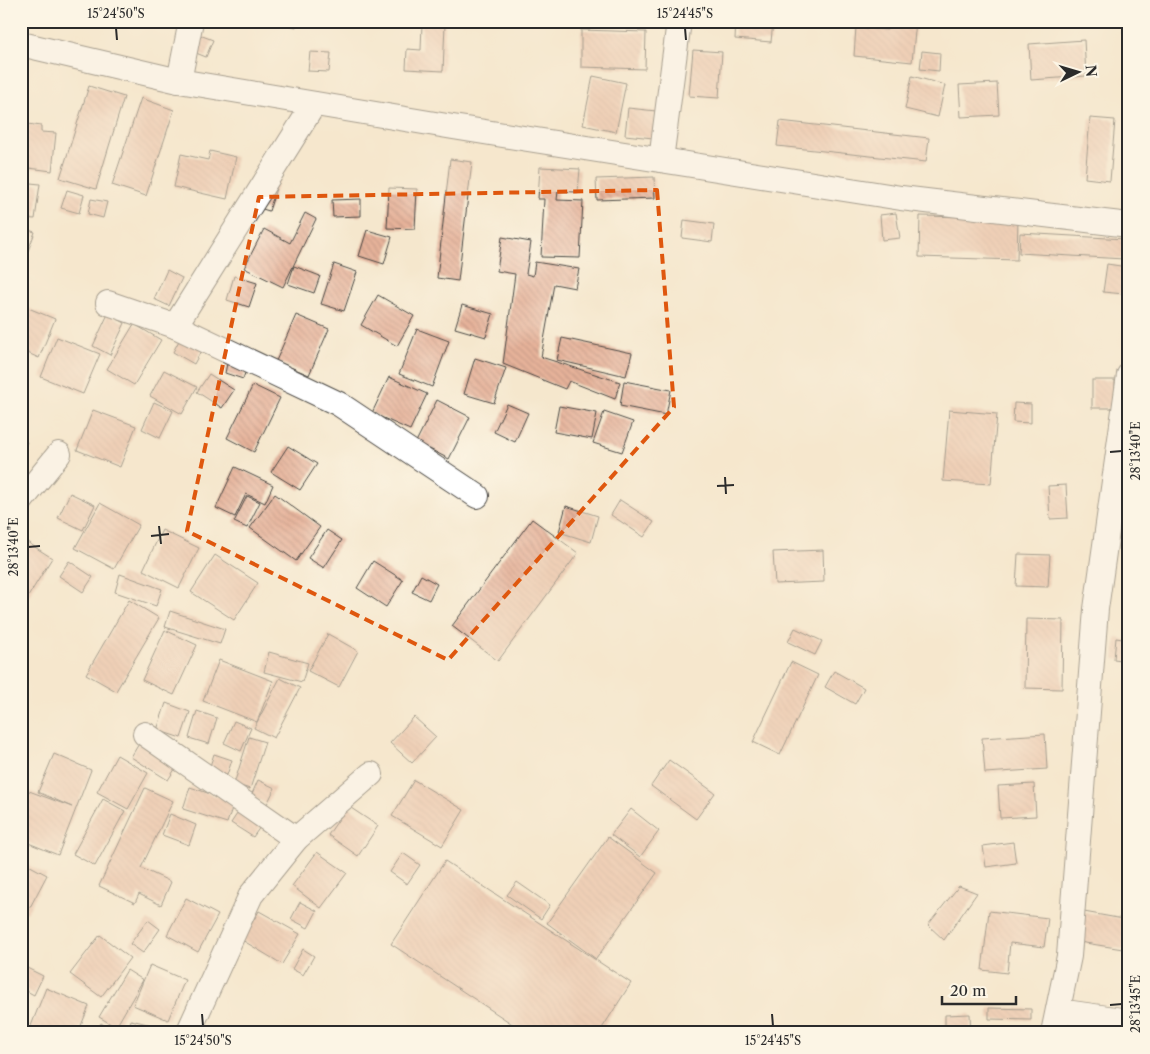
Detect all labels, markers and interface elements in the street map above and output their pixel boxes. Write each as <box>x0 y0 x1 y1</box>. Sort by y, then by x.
text: 15°24'50"S <box>87 6 145 21</box>
text: 15°24'45"S <box>657 6 713 21</box>
north arrow <box>1052 48 1102 98</box>
text: N <box>1081 64 1100 78</box>
text: 28°13'40"E <box>1128 422 1143 480</box>
text: 28°13'40"E <box>6 518 21 576</box>
scale bar <box>942 974 1016 1006</box>
text: 28°13'45"E <box>1128 975 1143 1033</box>
text: 20 m <box>950 981 986 1000</box>
text: 15°24'50"S <box>174 1033 232 1048</box>
text: 15°24'45"S <box>745 1033 801 1048</box>

